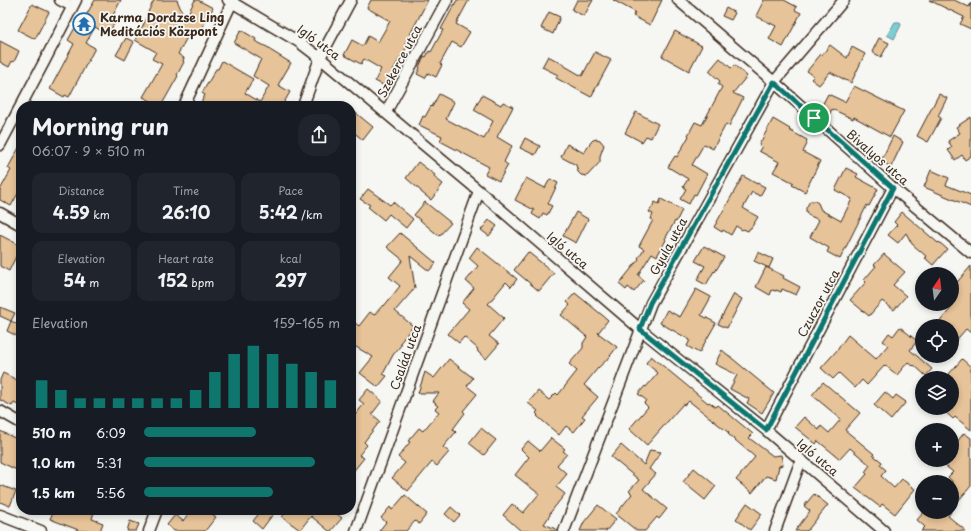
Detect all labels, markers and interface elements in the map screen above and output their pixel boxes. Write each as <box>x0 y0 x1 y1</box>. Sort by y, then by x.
place label: Karma Dordzse Ling Meditációs Központ <box>100 8 224 40</box>
temple icon: Karma Dordzse Ling Meditációs Központ <box>71 11 97 37</box>
street label: Igló utca <box>294 20 345 64</box>
street label: Szekerce utca <box>372 21 426 101</box>
pin <box>797 101 831 135</box>
icon: arrive <box>803 107 825 129</box>
text: Morning run <box>32 109 169 142</box>
button: share <box>298 114 340 156</box>
street label: Bivalyos utca <box>843 125 913 189</box>
text: 06:07 · 9 × 510 m <box>32 141 145 160</box>
text: Distance <box>58 182 104 199</box>
text: Time <box>173 182 199 199</box>
text: Pace <box>278 182 303 199</box>
text: 4.59 <box>53 199 90 225</box>
text: 26:10 <box>162 199 210 225</box>
text: 5:42 <box>259 199 298 225</box>
text: km <box>90 206 110 223</box>
text: /km <box>298 206 322 223</box>
street label: Gyula utca <box>645 213 691 278</box>
street label: Igló utca <box>543 227 593 273</box>
text: Elevation <box>58 250 105 267</box>
text: Heart rate <box>158 250 214 267</box>
text: kcal <box>280 250 302 267</box>
street label: Czuczor utca <box>793 265 844 340</box>
text: 54 <box>63 267 86 293</box>
text: 152 <box>158 267 188 293</box>
text: 297 <box>275 267 307 293</box>
north arrow <box>915 267 959 311</box>
map controls <box>915 267 959 519</box>
text: m <box>86 274 99 291</box>
text: bpm <box>188 274 214 291</box>
text: Elevation <box>32 313 88 332</box>
text: 159–165 m <box>273 313 340 332</box>
button: locate <box>915 319 959 363</box>
street label: Család utca <box>385 321 425 392</box>
button: layers <box>915 371 959 415</box>
text: 510 m <box>32 423 71 442</box>
text: 6:09 <box>96 423 126 442</box>
button: + <box>915 423 959 467</box>
street label: Igló utca <box>793 434 843 480</box>
text: 1.0 km <box>32 453 75 472</box>
text: 5:31 <box>96 453 122 472</box>
button: − <box>915 475 959 519</box>
text: 1.5 km <box>32 483 75 502</box>
text: 5:56 <box>96 483 125 502</box>

